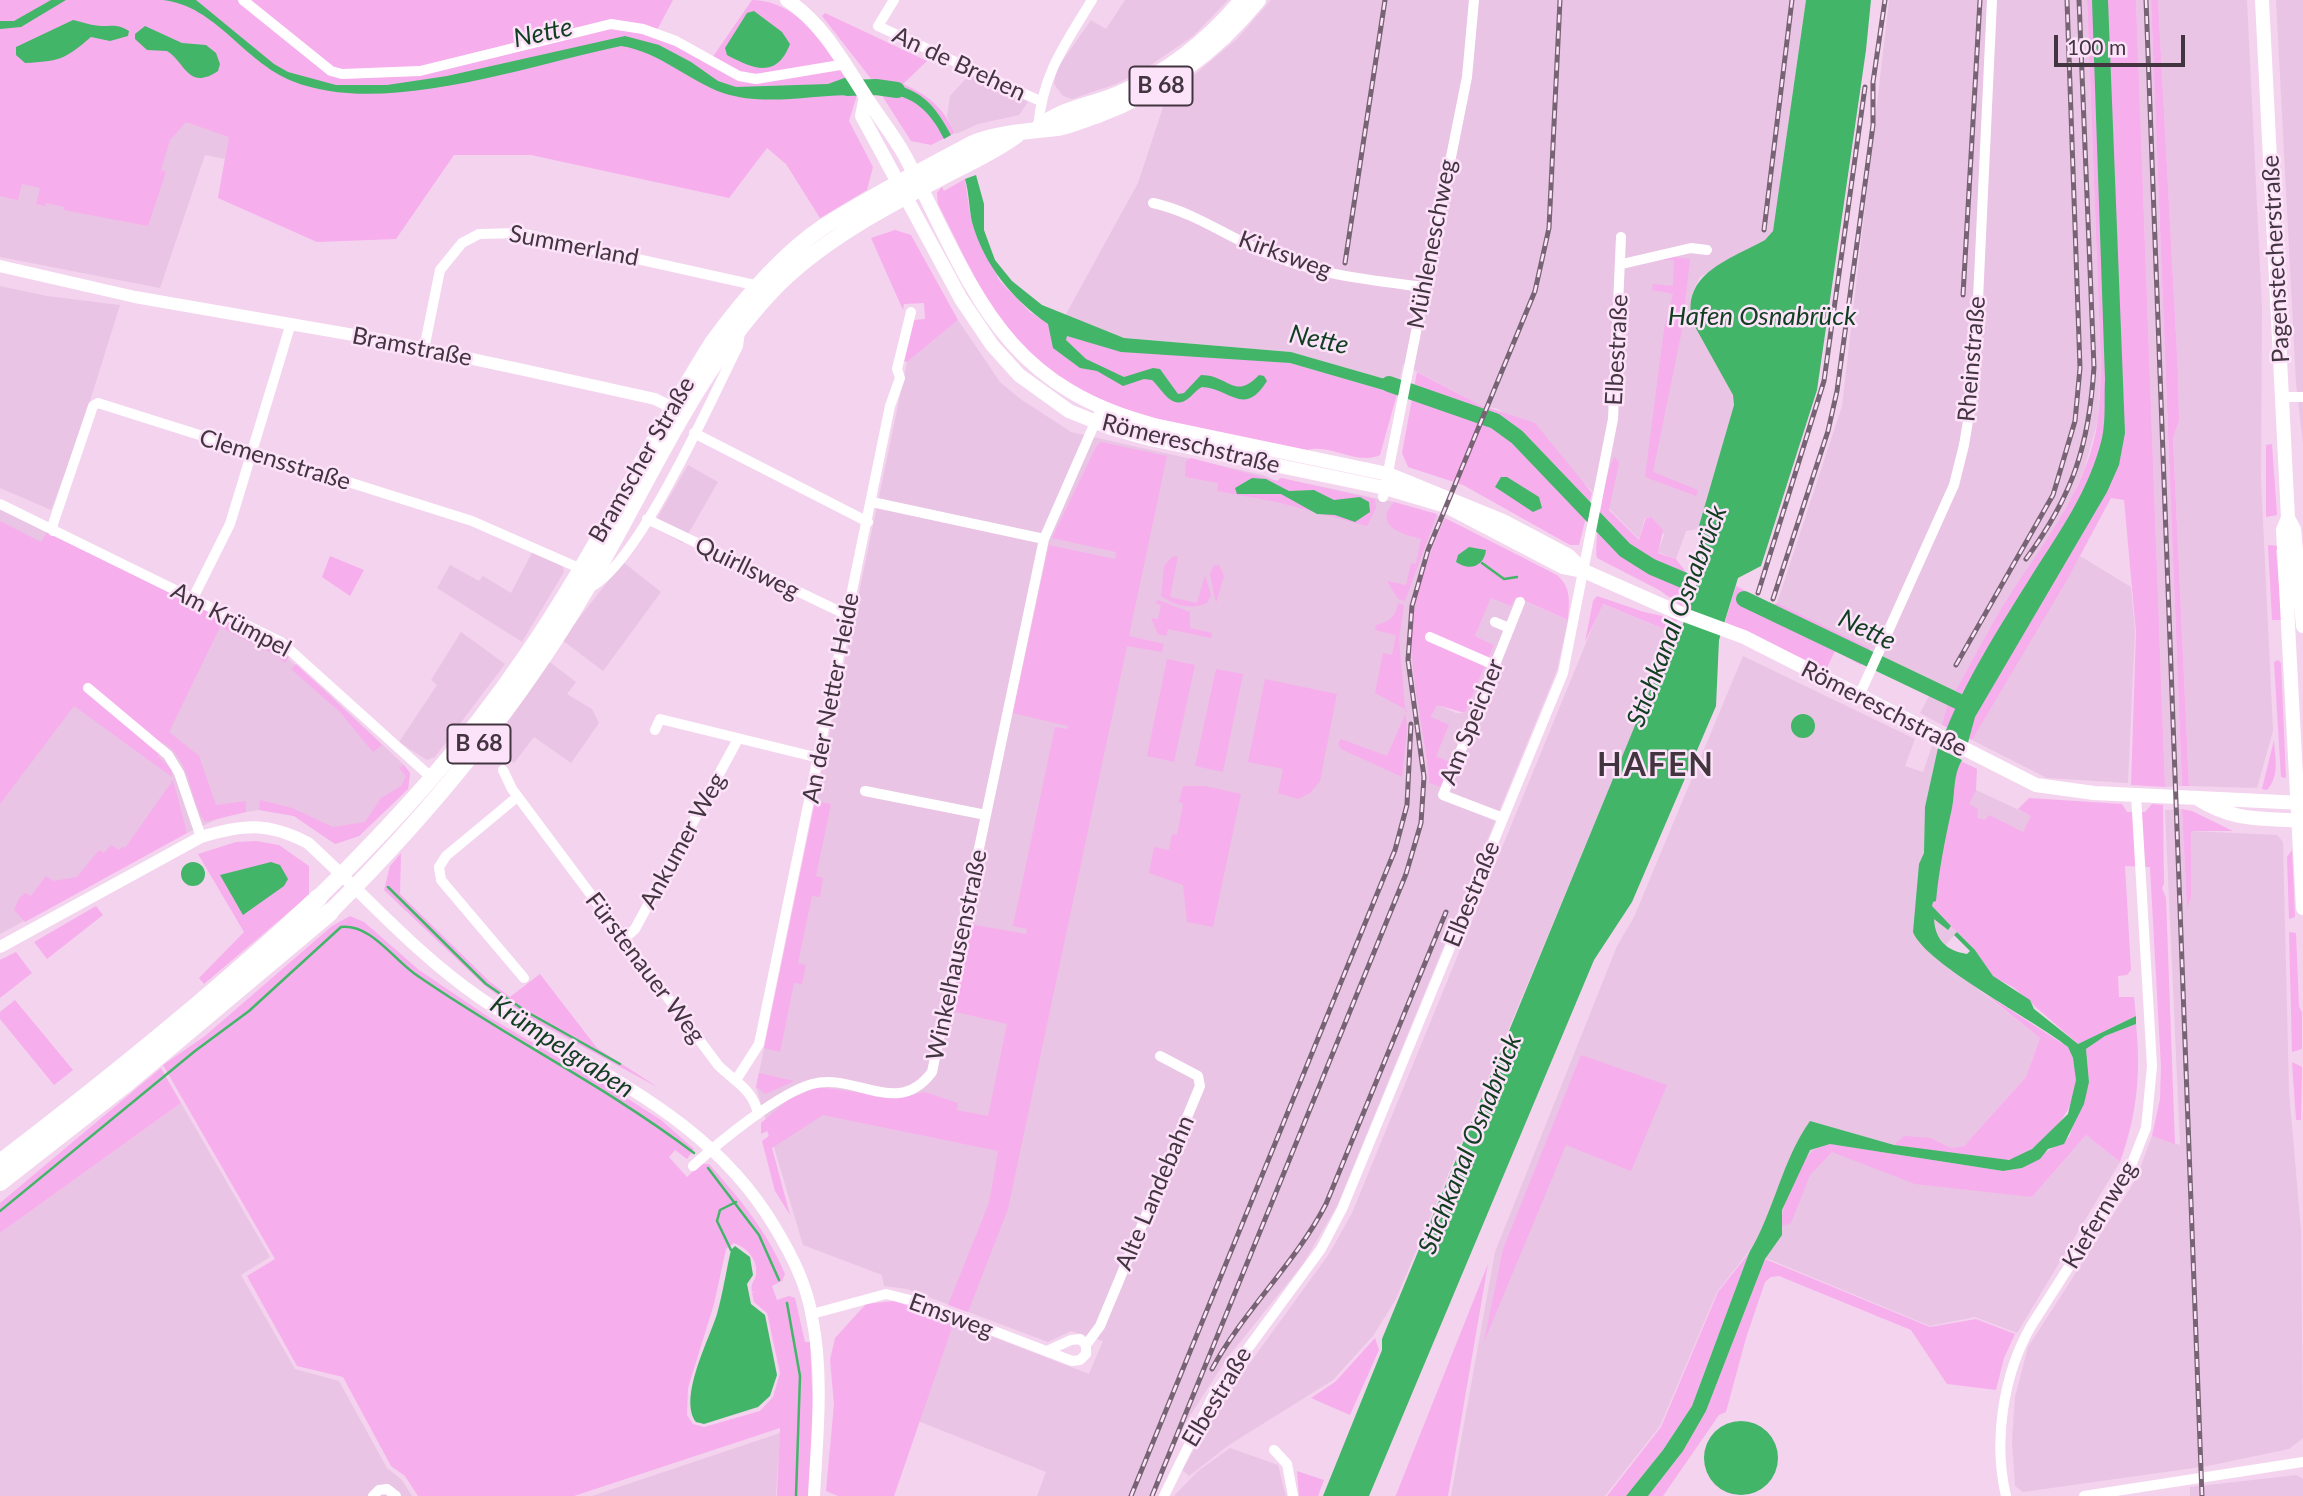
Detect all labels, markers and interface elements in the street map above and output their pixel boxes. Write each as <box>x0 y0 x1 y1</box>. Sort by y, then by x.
water label: Nette <box>511 12 575 54</box>
street label: An de Brehen <box>888 21 1030 107</box>
scale bar <box>2058 21 2189 65</box>
text: 100 m <box>2067 34 2126 59</box>
road number: B 68 <box>1130 66 1192 106</box>
street label: Pagenstecherstraße <box>2256 154 2296 364</box>
street label: Mühleneschweg <box>1401 157 1463 331</box>
street label: Summerland <box>507 219 641 273</box>
street label: Kirksweg <box>1235 225 1335 285</box>
street label: Elbestraße <box>1600 294 1634 406</box>
street label: Rheinstraße <box>1952 295 1992 423</box>
water label: Hafen Osnabrück <box>1668 301 1856 333</box>
water label: Nette <box>1287 319 1351 361</box>
street label: Bramstraße <box>350 321 474 373</box>
street label: Bramscher Straße <box>583 372 701 548</box>
street label: Römereschstraße <box>1099 408 1283 480</box>
street label: Clemensstraße <box>196 423 354 497</box>
water label: Stichkanal Osnabrück <box>1620 501 1734 731</box>
street label: Quirllsweg <box>690 530 804 606</box>
street label: Am Krümpel <box>166 576 296 664</box>
street label: An der Netter Heide <box>796 590 866 806</box>
water label: Nette <box>1833 603 1901 657</box>
street label: Am Speicher <box>1434 655 1510 789</box>
street label: Römereschstraße <box>1796 655 1972 763</box>
road number: B 68 <box>448 724 510 764</box>
district label: HAFEN <box>1598 747 1714 785</box>
street label: Ankumer Weg <box>634 768 732 914</box>
street label: Elbestraße <box>1438 837 1506 951</box>
street label: Winkelhausenstraße <box>921 847 993 1063</box>
street label: Fürstenauer Weg <box>579 887 711 1049</box>
water label: Krümpelgraben <box>484 989 640 1105</box>
water label: Stichkanal Osnabrück <box>1412 1030 1528 1258</box>
street label: Alte Landebahn <box>1109 1111 1201 1275</box>
street label: Kiefernweg <box>2057 1156 2143 1274</box>
street label: Emsweg <box>905 1288 997 1344</box>
street label: Elbestraße <box>1176 1342 1258 1452</box>

